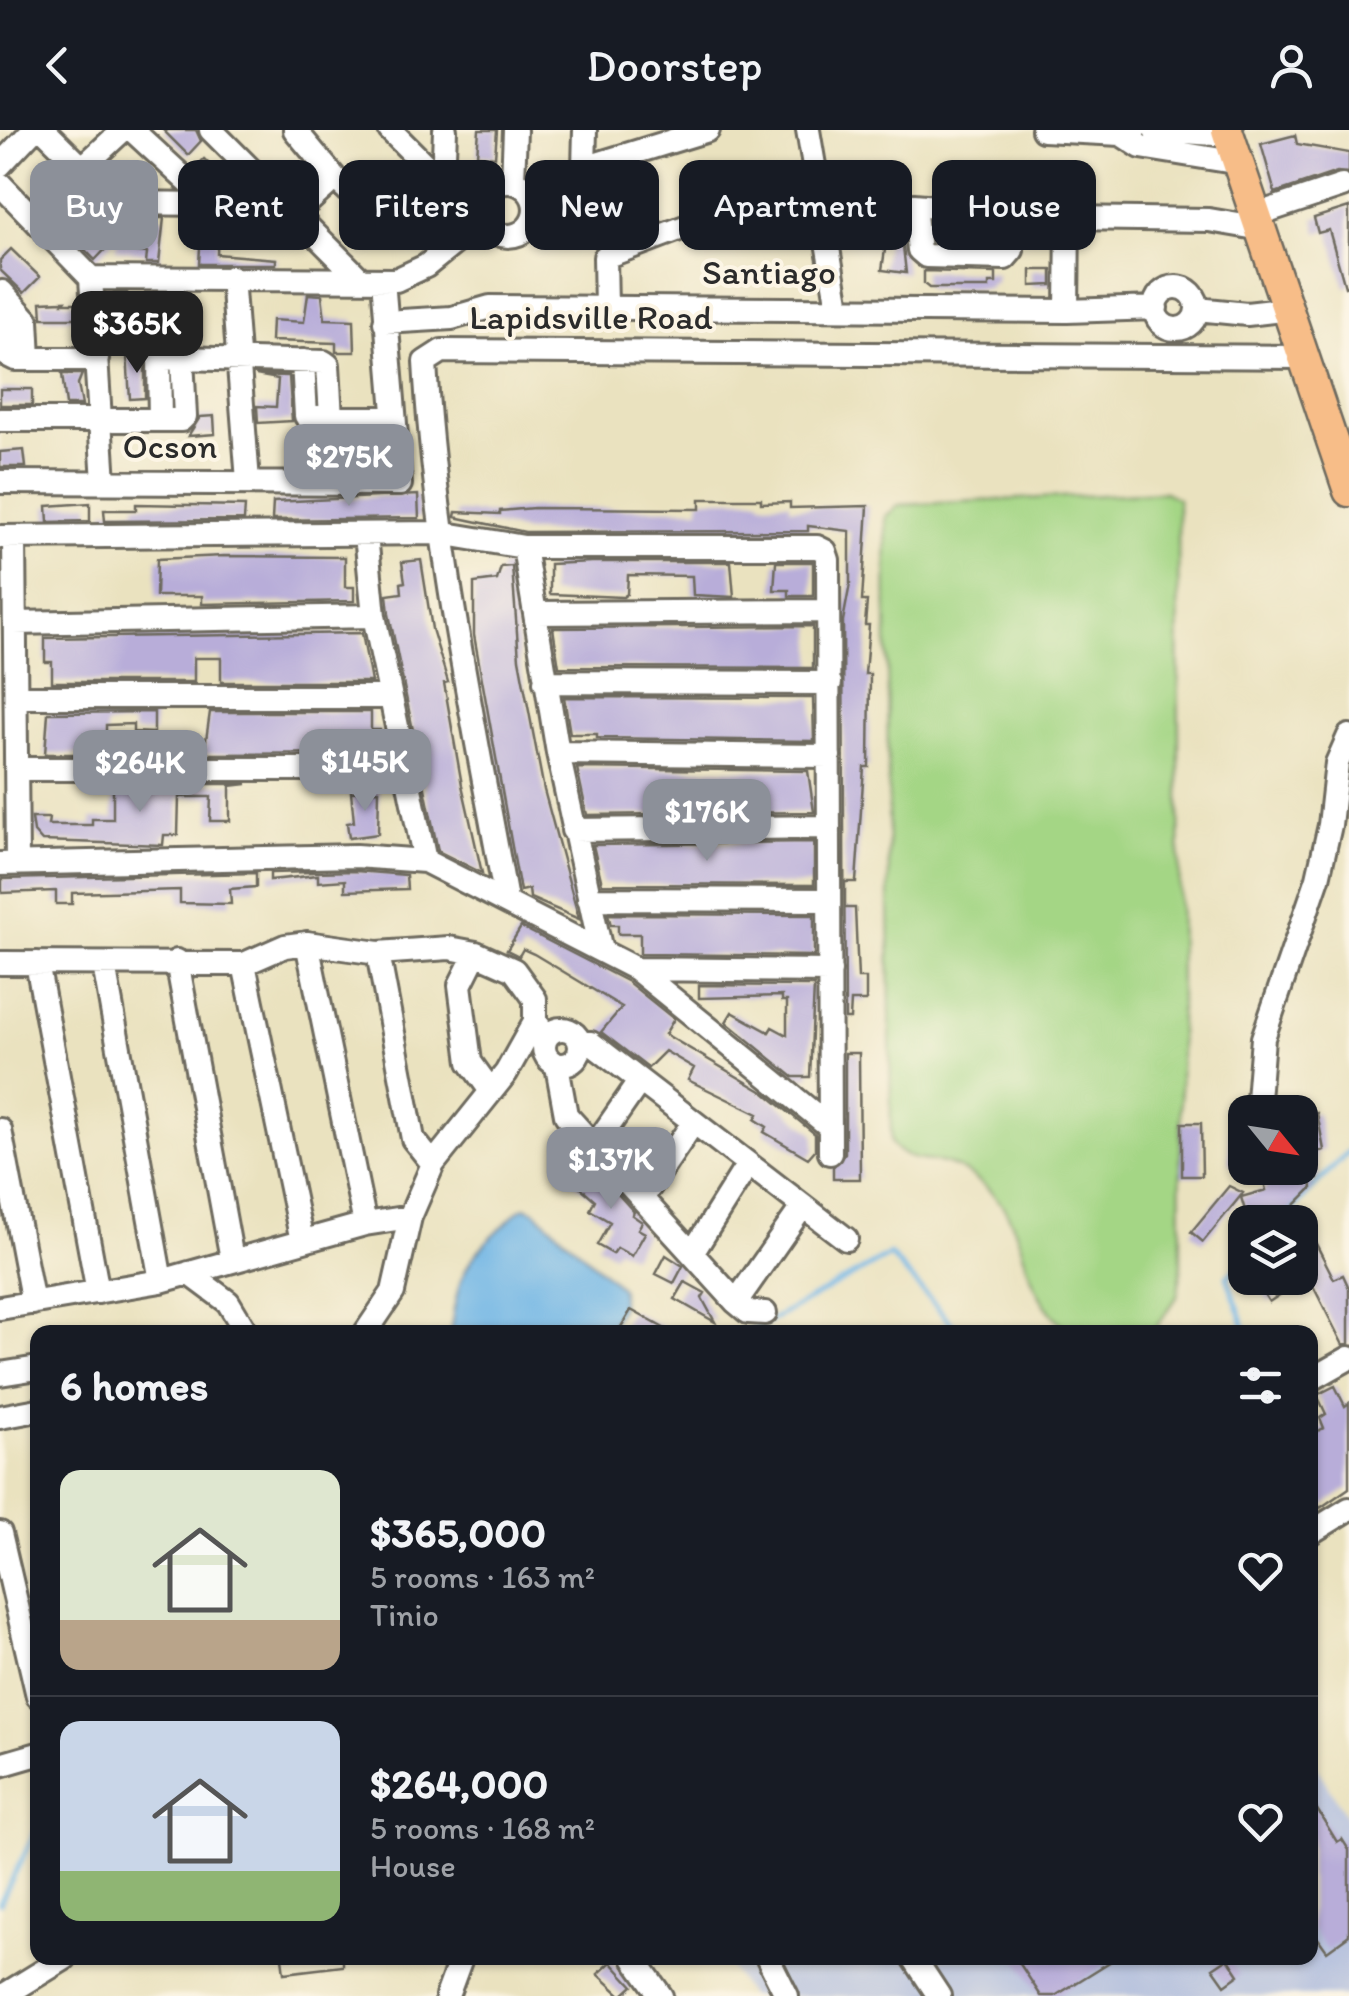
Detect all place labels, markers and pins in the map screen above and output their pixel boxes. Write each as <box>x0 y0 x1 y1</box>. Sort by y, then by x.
pin: $365K <box>67 291 207 376</box>
pin: $275K <box>279 424 419 509</box>
pin: $145K <box>295 729 435 814</box>
pin: $264K <box>70 730 210 815</box>
pin: $176K <box>637 779 777 864</box>
pin: $137K <box>541 1127 681 1212</box>

